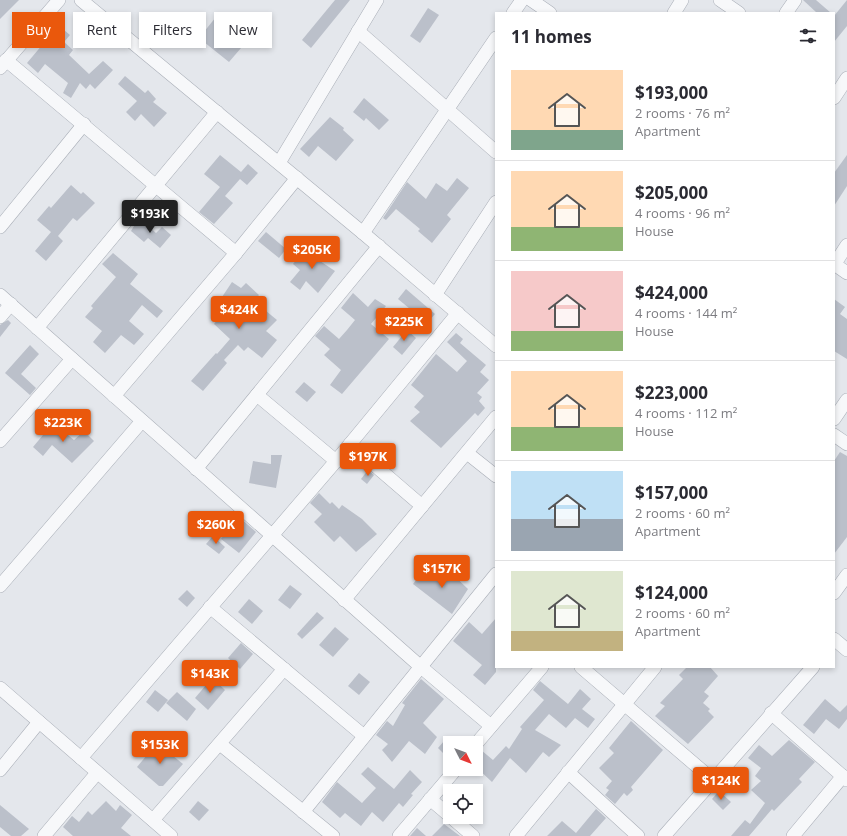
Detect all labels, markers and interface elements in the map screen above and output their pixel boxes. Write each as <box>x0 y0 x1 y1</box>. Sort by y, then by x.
chip: Buy <box>12 12 65 48</box>
chip: Rent <box>73 12 131 48</box>
chip: Filters <box>139 12 206 48</box>
chip: New <box>214 12 272 48</box>
text: 11 homes <box>511 25 592 48</box>
icon: filters <box>797 25 819 47</box>
text: $193,000 <box>635 81 708 104</box>
icon: home <box>543 86 591 134</box>
text: 2 rooms · 76 m² <box>635 104 730 122</box>
text: Apartment <box>635 122 700 140</box>
text: $205,000 <box>635 181 708 204</box>
icon: home <box>543 187 591 235</box>
pin: $193K <box>122 200 178 234</box>
text: $193K <box>131 204 169 222</box>
text: 4 rooms · 96 m² <box>635 204 730 222</box>
text: House <box>635 222 674 240</box>
pin: $205K <box>284 236 340 270</box>
text: $205K <box>293 240 331 258</box>
text: $424,000 <box>635 281 708 304</box>
icon: home <box>543 287 591 335</box>
pin: $424K <box>211 296 267 330</box>
text: $424K <box>220 300 258 318</box>
text: 4 rooms · 144 m² <box>635 304 737 322</box>
pin: $225K <box>376 308 432 342</box>
text: $225K <box>385 312 423 330</box>
text: House <box>635 322 674 340</box>
text: $223,000 <box>635 381 708 404</box>
icon: home <box>543 387 591 435</box>
text: 4 rooms · 112 m² <box>635 404 737 422</box>
pin: $223K <box>35 409 91 443</box>
text: $223K <box>44 413 82 431</box>
text: House <box>635 422 674 440</box>
pin: $197K <box>340 443 396 477</box>
text: $197K <box>349 447 387 465</box>
text: $157,000 <box>635 481 708 504</box>
icon: home <box>543 487 591 535</box>
text: 2 rooms · 60 m² <box>635 504 730 522</box>
pin: $260K <box>188 511 244 545</box>
text: $260K <box>197 515 235 533</box>
text: Apartment <box>635 522 700 540</box>
pin: $157K <box>414 555 470 589</box>
text: $157K <box>423 559 461 577</box>
text: $124,000 <box>635 581 708 604</box>
icon: home <box>543 587 591 635</box>
text: 2 rooms · 60 m² <box>635 604 730 622</box>
text: Apartment <box>635 622 700 640</box>
pin: $143K <box>182 660 238 694</box>
text: $143K <box>191 664 229 682</box>
pin: $153K <box>132 731 188 765</box>
text: $153K <box>141 735 179 753</box>
north arrow <box>443 736 483 776</box>
map controls <box>443 736 483 824</box>
pin: $124K <box>693 767 749 801</box>
text: $124K <box>702 771 740 789</box>
button: locate <box>443 784 483 824</box>

